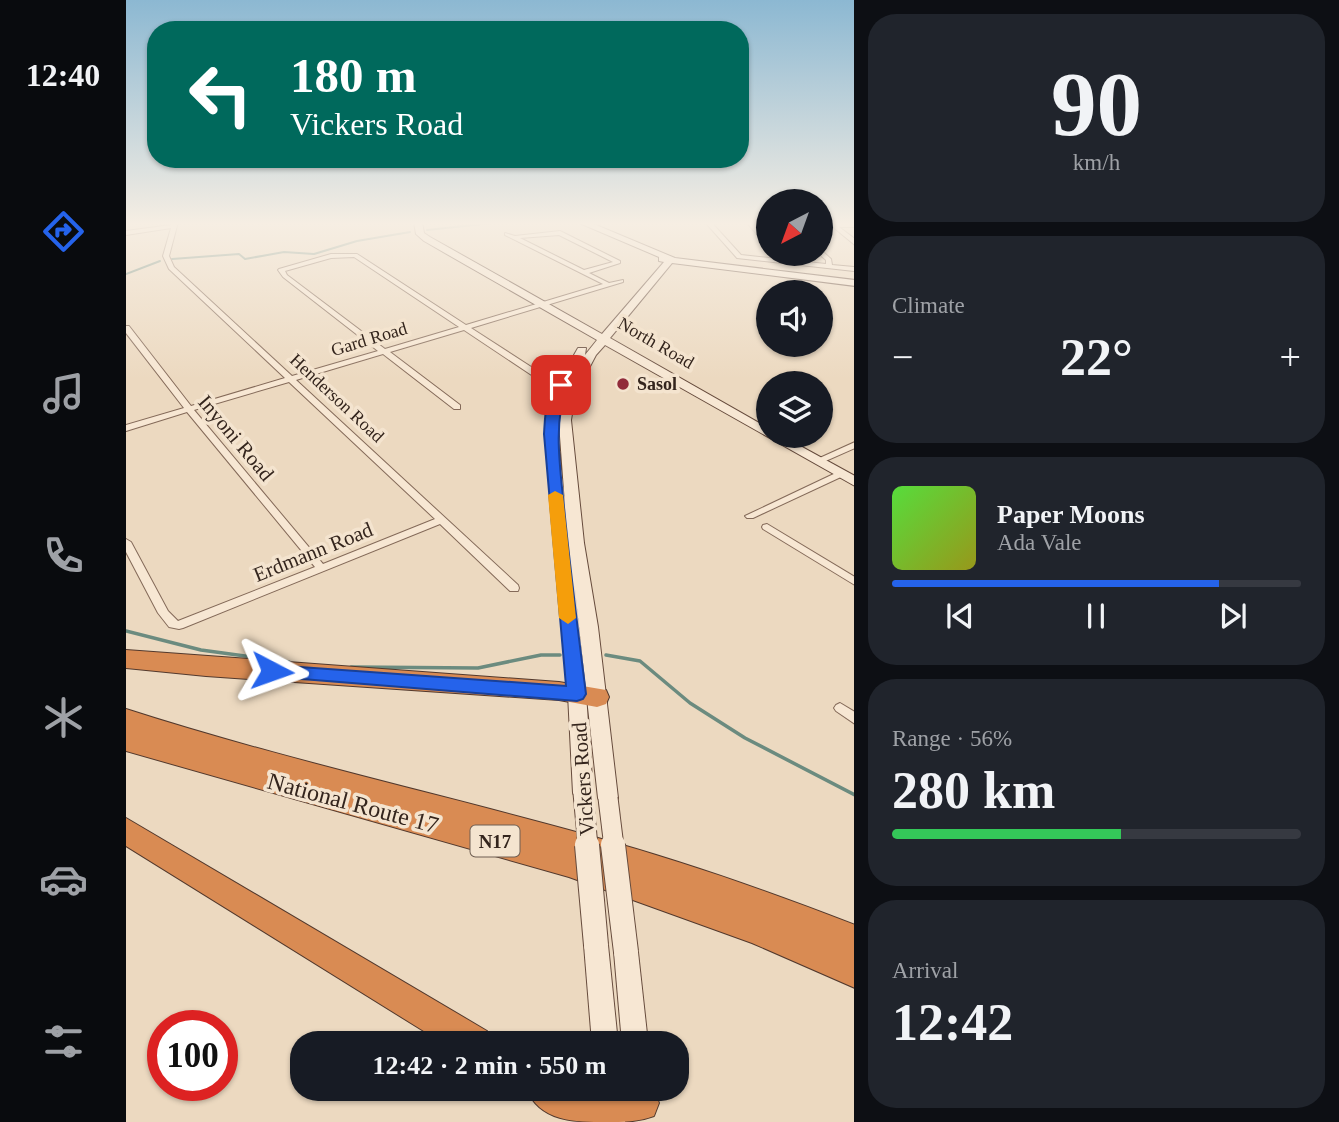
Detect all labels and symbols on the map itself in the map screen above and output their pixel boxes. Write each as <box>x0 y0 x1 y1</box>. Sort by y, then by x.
north arrow <box>756 189 833 266</box>
street label: North Road <box>614 313 698 373</box>
street label: Gard Road <box>329 318 409 360</box>
street label: Henderson Road <box>286 350 388 446</box>
pin <box>531 355 591 415</box>
place label: Sasol <box>637 374 677 394</box>
marker: Sasol <box>615 376 631 392</box>
street label: Inyoni Road <box>193 390 279 486</box>
street label: Erdmann Road <box>250 517 377 587</box>
position arrow <box>235 634 309 708</box>
street label: Vickers Road <box>567 721 599 837</box>
street label: National Route 17 <box>265 768 441 838</box>
road number: N17 <box>470 826 520 856</box>
speed limit sign: 100 <box>147 1010 238 1101</box>

